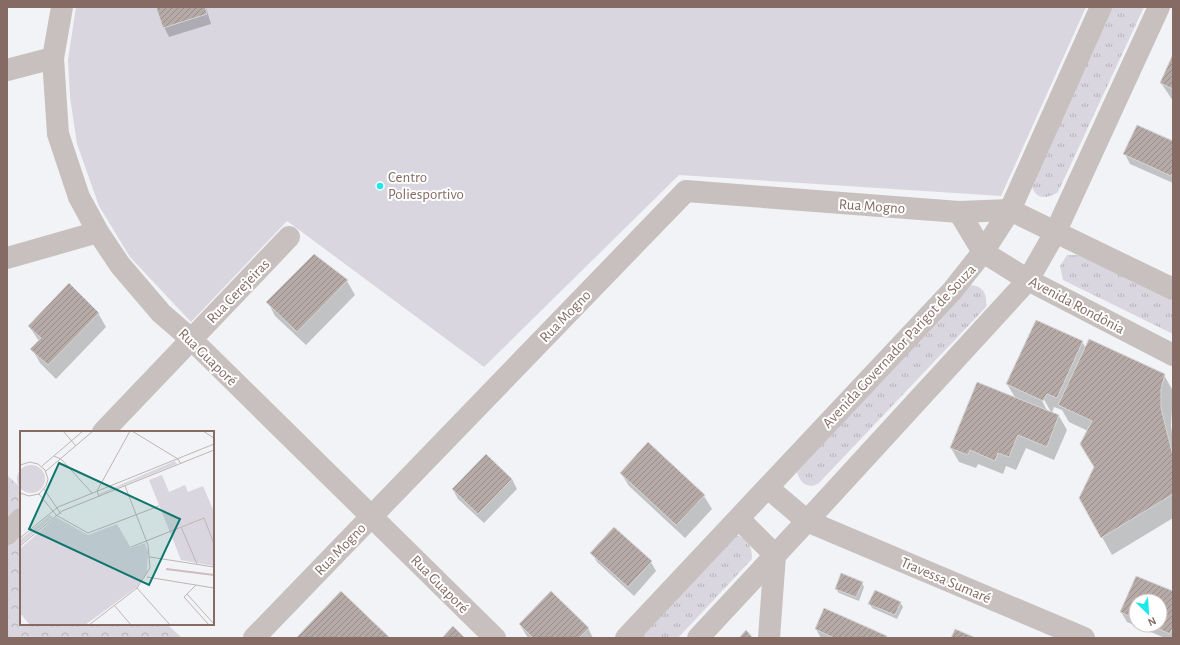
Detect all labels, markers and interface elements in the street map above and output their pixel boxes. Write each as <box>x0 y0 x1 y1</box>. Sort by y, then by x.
place label: Centro Poliesportivo <box>388 170 464 202</box>
marker: Centro Poliesportivo <box>375 181 385 191</box>
street label: Rua Mogno <box>838 197 906 216</box>
street label: Rua Cerejeiras <box>204 256 273 326</box>
street label: Avenida Governador Parigot de Souza <box>820 262 979 431</box>
street label: Avenida Rondônia <box>1026 274 1127 337</box>
street label: Rua Mogno <box>537 287 594 345</box>
street label: Rua Guaporé <box>175 326 240 389</box>
inset map <box>20 431 214 625</box>
street label: Rua Mogno <box>312 520 369 578</box>
street label: Rua Guaporé <box>408 553 472 616</box>
street label: Travessa Sumaré <box>898 555 993 606</box>
north arrow <box>1128 593 1168 633</box>
text: N <box>1146 615 1158 628</box>

